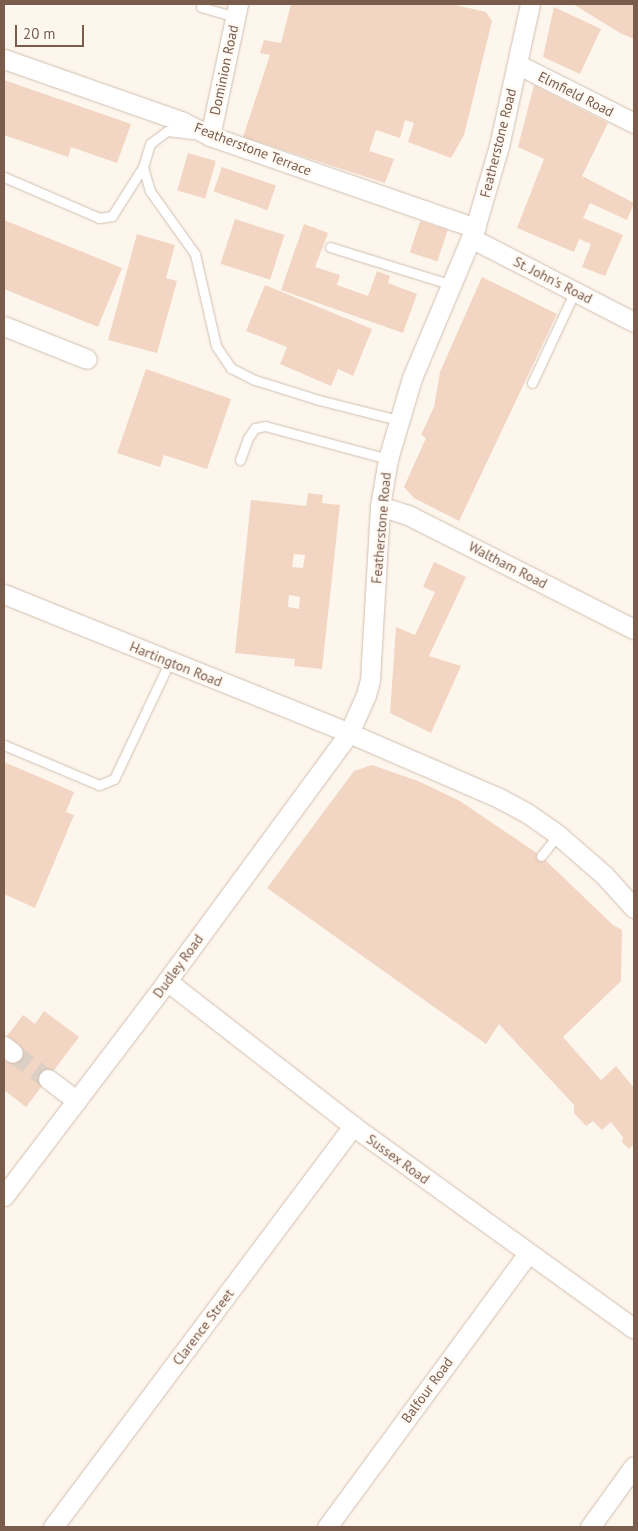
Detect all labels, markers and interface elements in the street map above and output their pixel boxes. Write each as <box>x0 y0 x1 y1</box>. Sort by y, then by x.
scale bar <box>18 15 86 47</box>
street label: Dominion Road <box>206 23 242 117</box>
text: 20 m <box>23 24 56 43</box>
street label: Elmfield Road <box>535 68 617 120</box>
street label: Featherstone Road <box>476 87 520 199</box>
street label: Featherstone Terrace <box>192 119 314 179</box>
street label: St. John's Road <box>510 253 596 307</box>
street label: Featherstone Road <box>368 472 394 584</box>
street label: Waltham Road <box>466 538 550 592</box>
street label: Hartington Road <box>127 638 225 690</box>
street label: Dudley Road <box>149 931 207 1001</box>
street label: Sussex Road <box>363 1130 433 1188</box>
street label: Clarence Street <box>169 1286 237 1368</box>
street label: Balfour Road <box>398 1354 456 1426</box>

